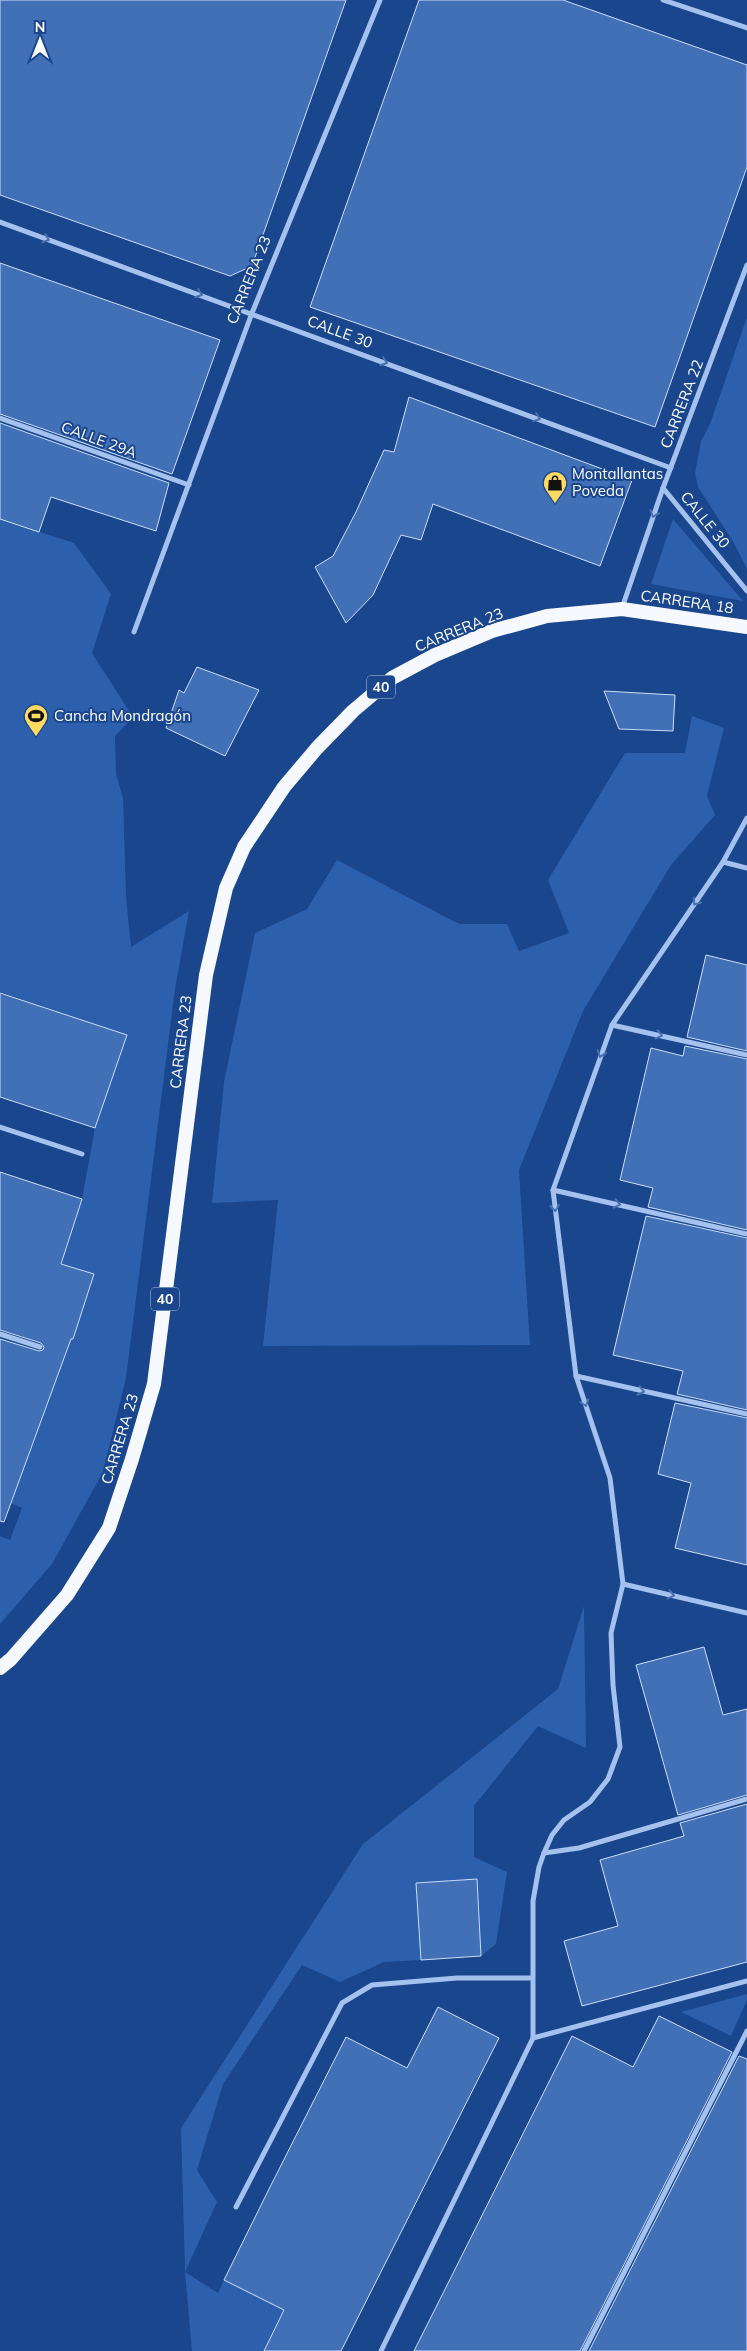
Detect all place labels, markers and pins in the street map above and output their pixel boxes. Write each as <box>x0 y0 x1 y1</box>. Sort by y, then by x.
place label: Montallantas Poveda <box>572 464 663 500</box>
shop icon: Montallantas Poveda <box>542 470 568 504</box>
sports icon: Cancha Mondragón <box>23 703 49 737</box>
place label: Cancha Mondragón <box>54 706 191 725</box>

